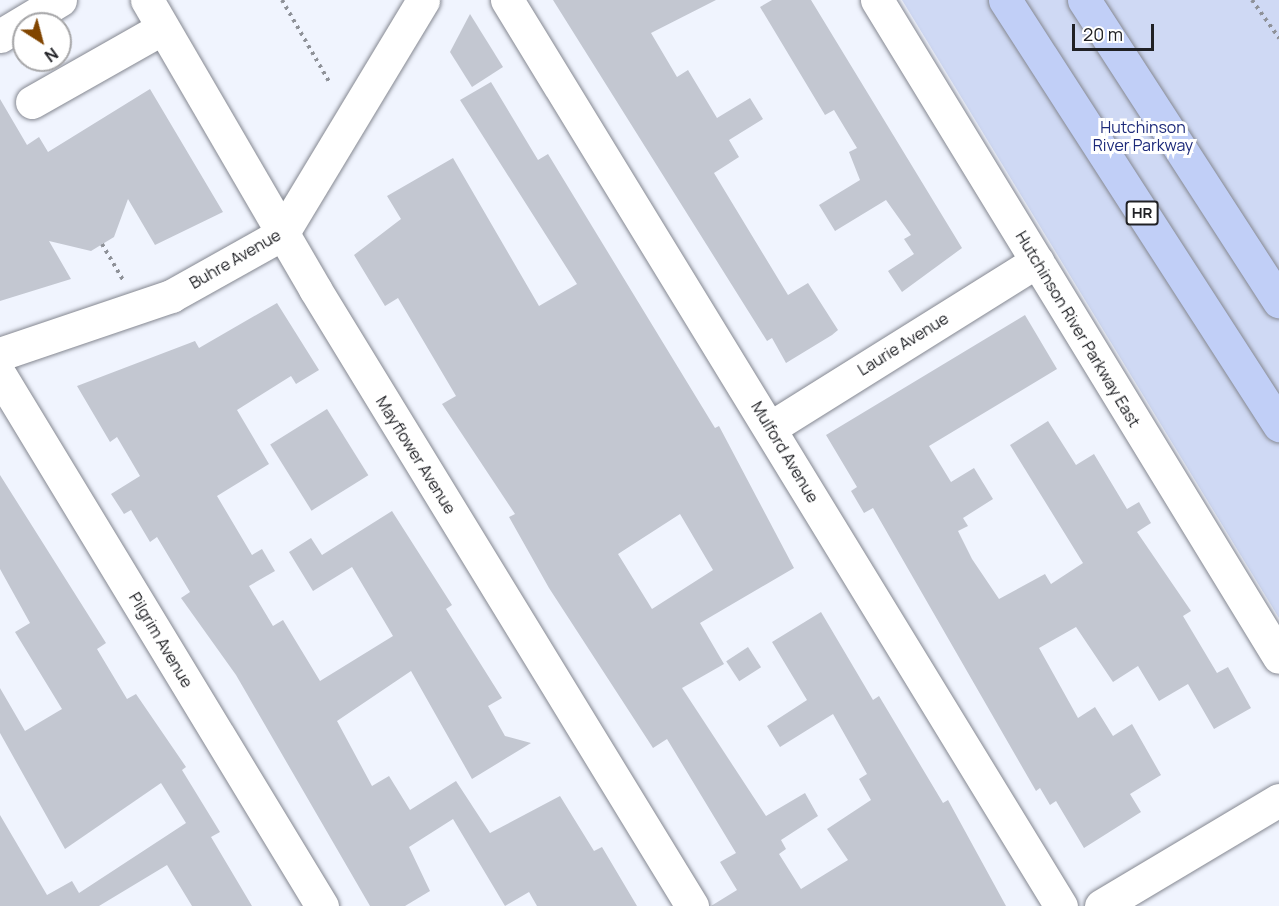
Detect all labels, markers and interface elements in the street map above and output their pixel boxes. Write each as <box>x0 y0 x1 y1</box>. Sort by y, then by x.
north arrow <box>12 12 72 72</box>
scale bar <box>1075 12 1158 50</box>
text: 20 m <box>1083 22 1123 46</box>
text: N <box>40 43 63 67</box>
park label: Hutchinson River Parkway <box>1093 117 1193 155</box>
road number: HR <box>1126 201 1158 225</box>
street label: Buhre Avenue <box>186 225 284 293</box>
street label: Hutchinson River Parkway East <box>1012 228 1144 430</box>
street label: Laurie Avenue <box>854 308 952 380</box>
street label: Mayflower Avenue <box>372 393 460 517</box>
street label: Mulford Avenue <box>747 398 823 506</box>
street label: Pilgrim Avenue <box>125 589 197 691</box>

